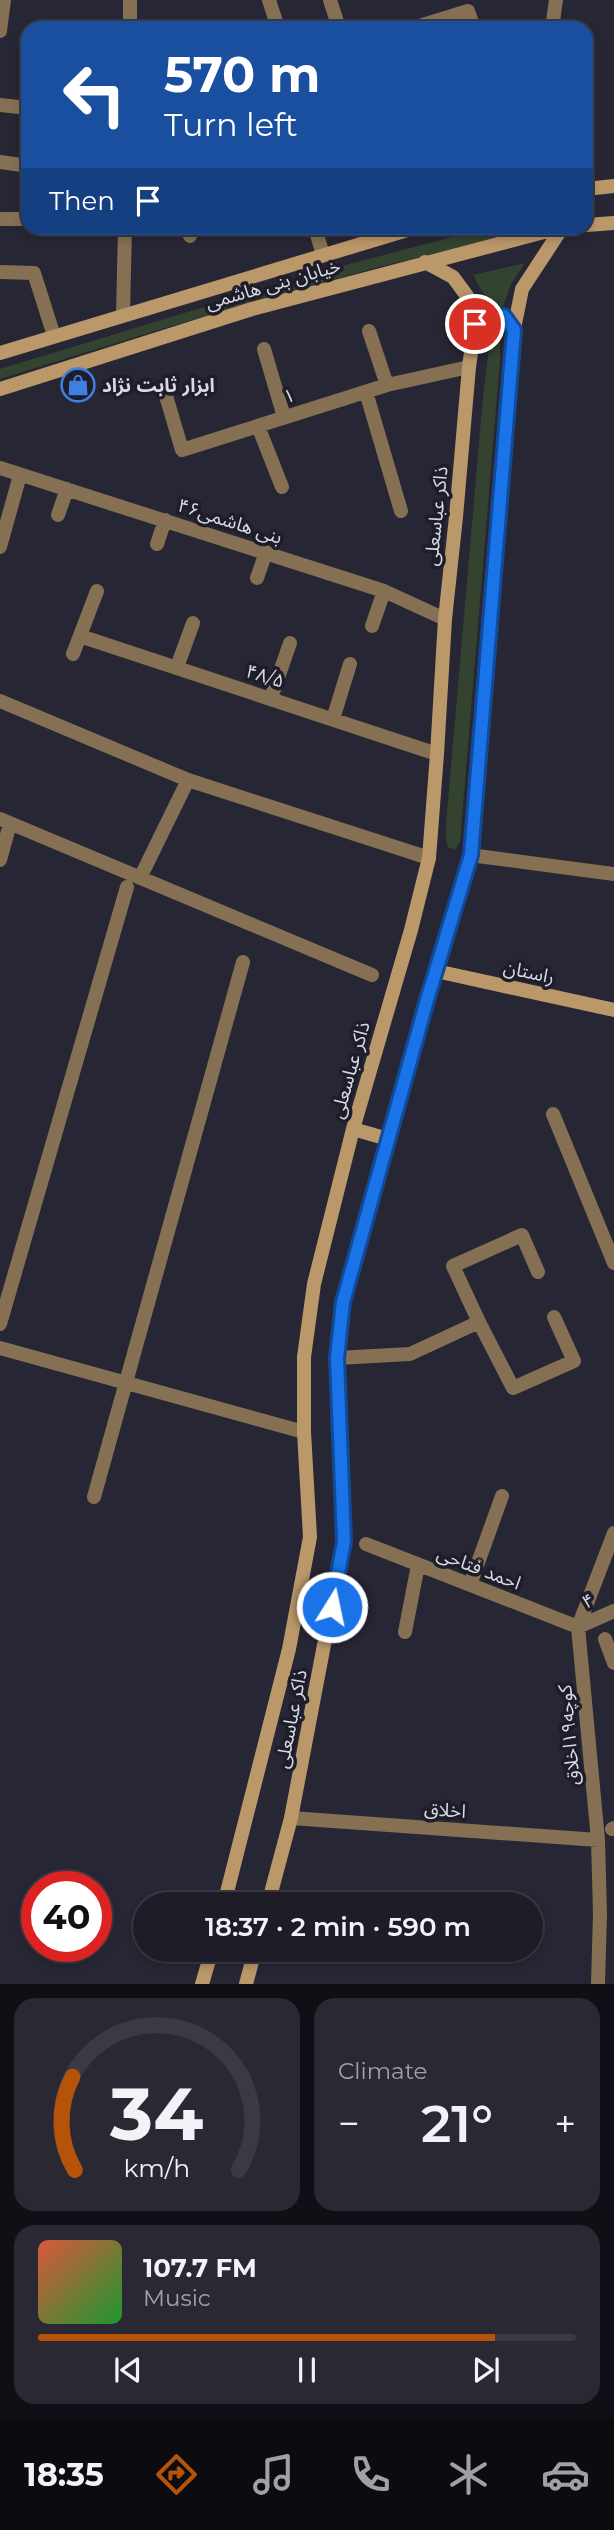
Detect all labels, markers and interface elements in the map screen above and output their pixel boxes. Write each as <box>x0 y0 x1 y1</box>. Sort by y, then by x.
text: 570 m <box>164 45 321 104</box>
icon: left <box>49 49 140 140</box>
text: Turn left <box>164 105 298 144</box>
icon: arrive <box>129 182 167 220</box>
text: Then <box>49 185 115 217</box>
street label: خیابان بنی هاشمی <box>203 254 343 314</box>
pin <box>445 294 505 354</box>
icon: arrive <box>456 305 494 343</box>
shop icon: ابزار ثابت نژاد <box>59 366 97 404</box>
place label: ابزار ثابت نژاد <box>102 374 215 397</box>
street label: ۱ <box>280 383 298 409</box>
street label: ذاکر عباسعلی <box>419 465 453 567</box>
street label: بنی هاشمی۴۶ <box>175 493 285 549</box>
street label: ۴۸/۵ <box>243 659 287 693</box>
street label: راستان <box>501 955 557 989</box>
street label: ذاکر عباسعلی <box>325 1019 375 1121</box>
street label: احمد فتاحی <box>434 1541 524 1595</box>
position arrow <box>295 1570 369 1644</box>
street label: ۴ <box>578 1588 598 1614</box>
street label: ذاکر عباسعلی <box>270 1668 312 1770</box>
street label: کوچه۱۹اخلاق <box>553 1683 586 1786</box>
street label: اخلاق <box>423 1797 467 1823</box>
speed limit sign: 40 <box>21 1871 112 1962</box>
text: 18:37 · 2 min · 590 m <box>205 1911 471 1943</box>
text: Climate <box>338 2057 427 2085</box>
text: 34 <box>109 2071 204 2159</box>
text: 21° <box>421 2092 493 2155</box>
text: − <box>338 2100 360 2147</box>
text: + <box>554 2100 576 2147</box>
text: km/h <box>124 2153 190 2183</box>
text: 107.7 FM <box>143 2252 257 2284</box>
text: Music <box>143 2284 211 2312</box>
icon: previous <box>109 2351 147 2389</box>
icon: pause <box>288 2351 326 2389</box>
icon: next <box>467 2351 505 2389</box>
icon: directions <box>152 2450 201 2499</box>
icon: music <box>249 2450 298 2499</box>
icon: phone <box>346 2450 395 2499</box>
icon: climate <box>444 2450 493 2499</box>
icon: car <box>541 2450 590 2499</box>
text: 18:35 <box>24 2455 104 2494</box>

